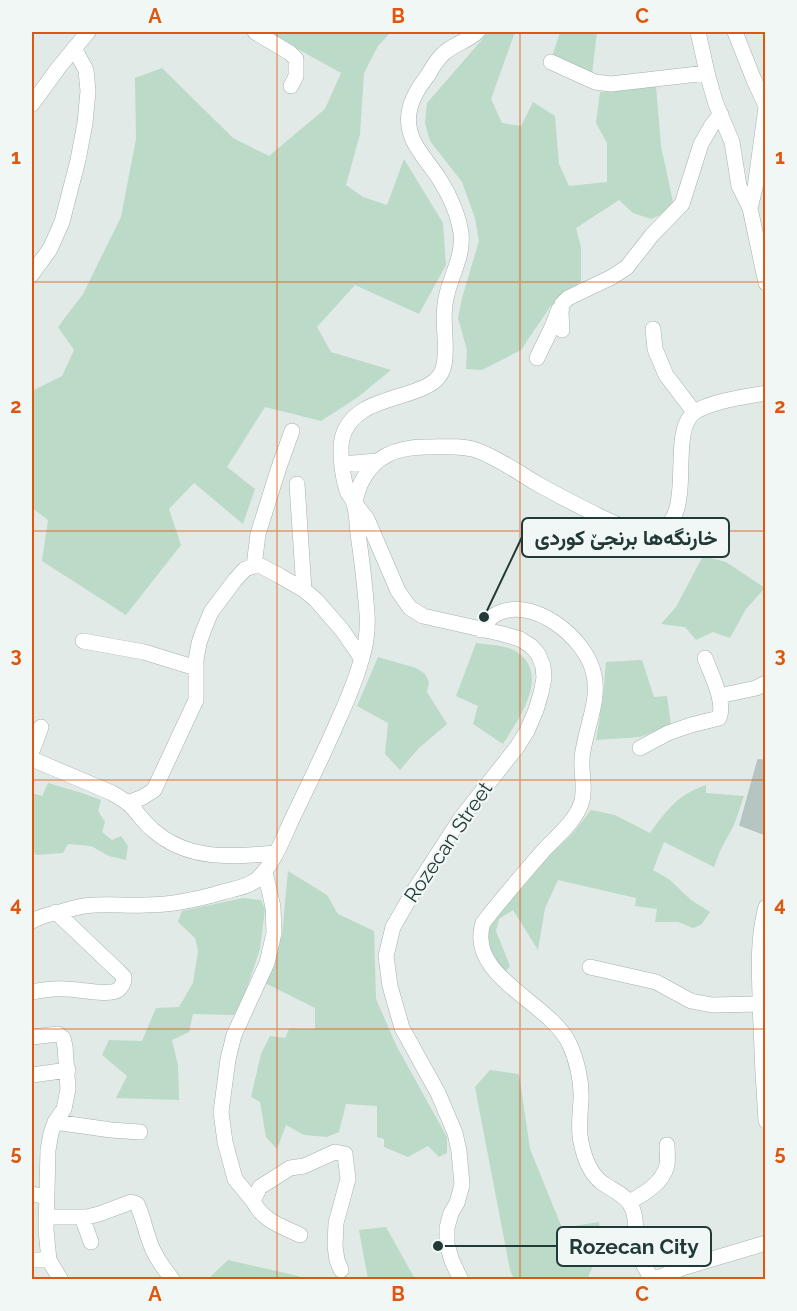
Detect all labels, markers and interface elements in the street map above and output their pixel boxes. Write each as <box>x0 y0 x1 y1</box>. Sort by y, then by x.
text: A <box>148 4 162 28</box>
text: B <box>391 4 405 28</box>
text: C <box>635 4 649 28</box>
text: 1 <box>11 145 21 169</box>
text: 1 <box>775 145 785 169</box>
text: 2 <box>10 394 22 418</box>
text: 2 <box>774 394 786 418</box>
callout: خارنگەها برنجێ کوردی <box>522 518 729 557</box>
text: خارنگەها برنجێ کوردی <box>534 525 718 551</box>
text: 3 <box>10 643 22 667</box>
text: 3 <box>774 643 786 667</box>
street label: Rozecan Street <box>399 777 497 907</box>
text: 4 <box>10 892 22 916</box>
text: 4 <box>774 892 786 916</box>
text: 5 <box>10 1141 22 1165</box>
text: 5 <box>774 1141 786 1165</box>
callout: Rozecan City <box>557 1227 711 1266</box>
text: Rozecan City <box>569 1234 699 1259</box>
text: A <box>148 1282 162 1306</box>
text: B <box>391 1282 405 1306</box>
text: C <box>635 1282 649 1306</box>

